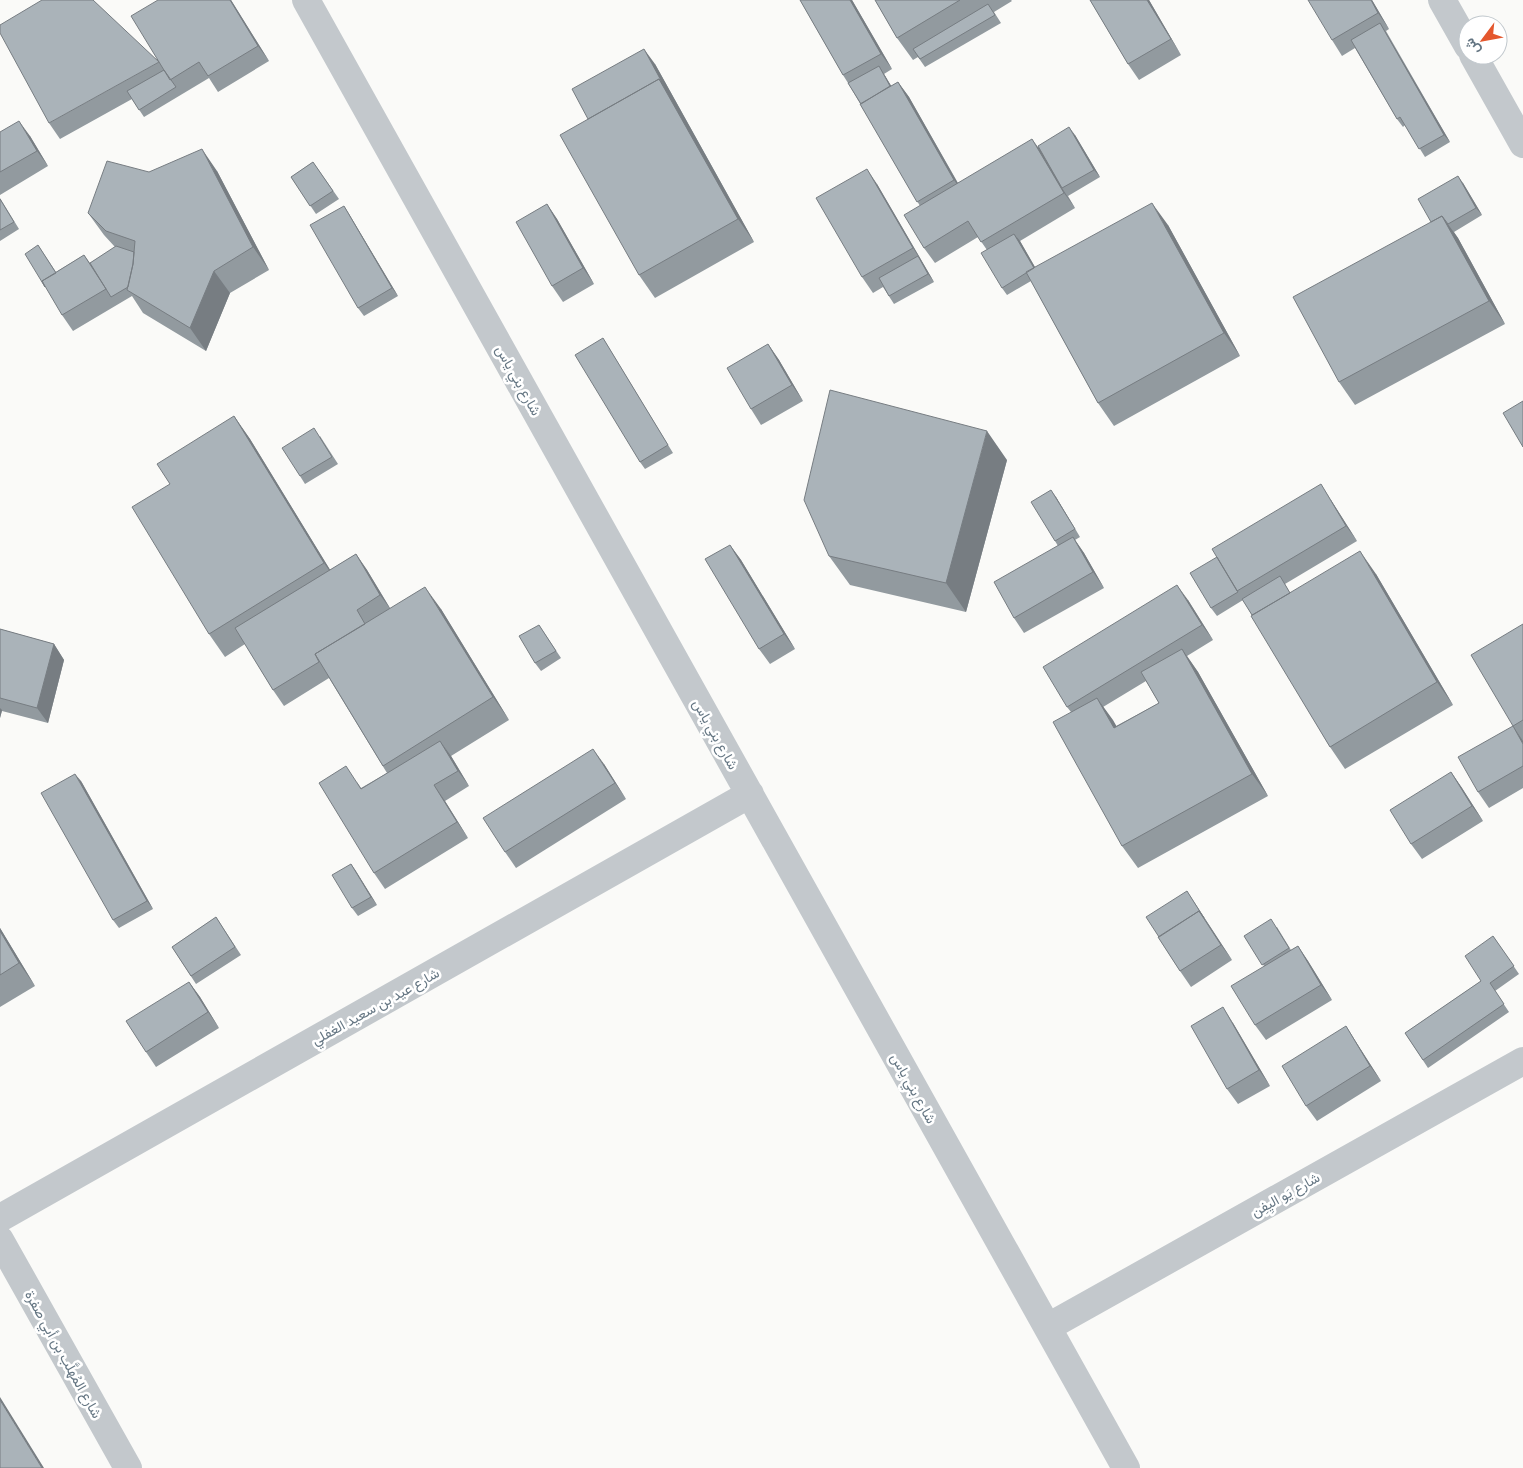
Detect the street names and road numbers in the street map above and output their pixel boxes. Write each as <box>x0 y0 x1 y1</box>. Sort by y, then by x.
street label: شارع بني ياس <box>489 342 545 420</box>
street label: شارع بني ياس <box>686 696 742 774</box>
street label: شارع عيد بن سعيد الغفلي <box>308 964 444 1052</box>
street label: شارع بني ياس <box>884 1050 940 1128</box>
street label: شارع يَو اليِفِن <box>1248 1168 1324 1223</box>
street label: شارع المُهلَّب بن أبي صفرة <box>18 1286 108 1423</box>

